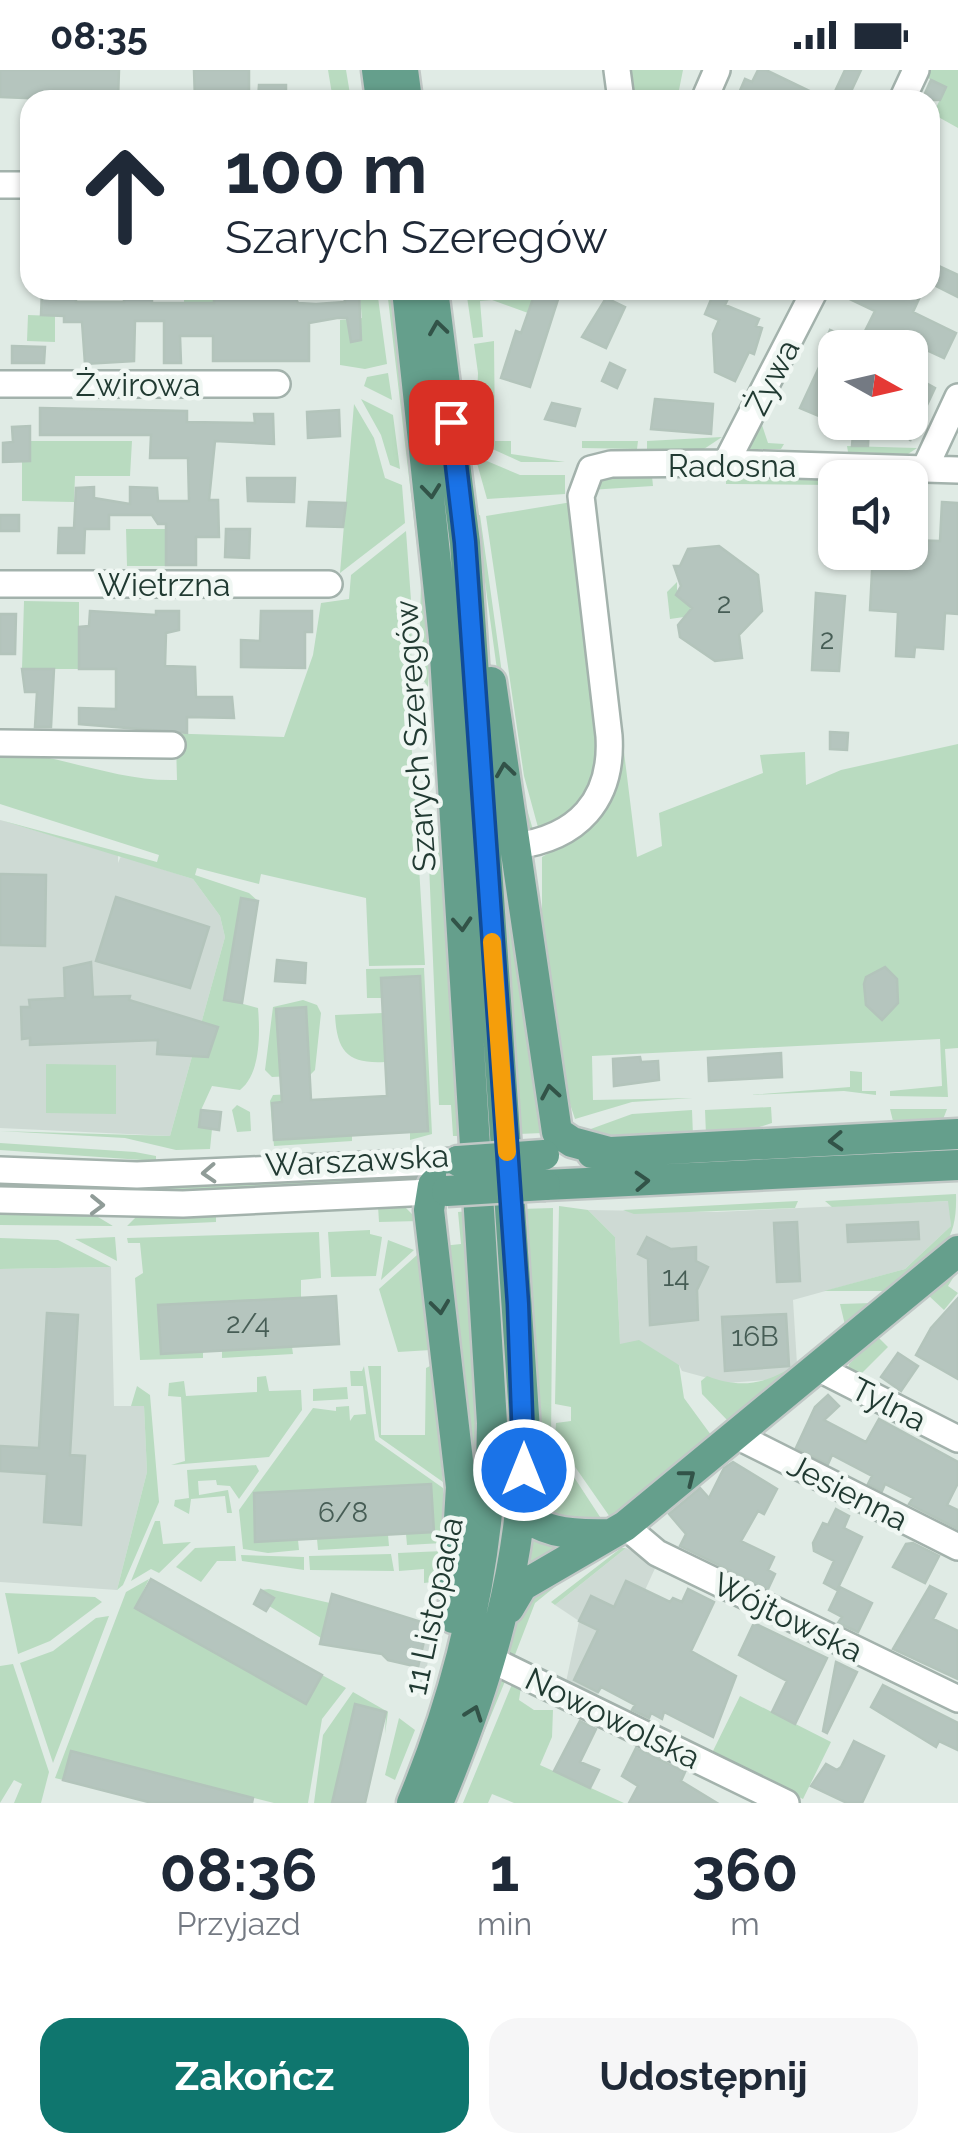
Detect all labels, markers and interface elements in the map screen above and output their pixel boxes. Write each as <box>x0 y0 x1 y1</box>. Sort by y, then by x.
text: 08:35 <box>50 13 148 58</box>
text: 100 m <box>225 127 428 209</box>
icon: ahead <box>60 130 190 260</box>
text: Szarych Szeregów <box>225 211 608 264</box>
one-way arrow <box>428 320 449 336</box>
north arrow <box>818 330 928 440</box>
map controls <box>818 330 928 570</box>
street label: Żywa <box>737 333 807 421</box>
street label: Żwirowa <box>76 366 200 403</box>
pin <box>409 380 494 465</box>
icon: arrive <box>424 395 479 450</box>
street label: Radosna <box>668 447 796 484</box>
button: sound <box>818 460 928 570</box>
one-way arrow <box>420 483 441 499</box>
street label: Wietrzna <box>98 566 230 603</box>
house number: 2 <box>717 587 731 620</box>
street label: Szarych Szeregów <box>387 599 443 873</box>
house number: 2 <box>820 623 834 656</box>
one-way arrow <box>495 762 516 779</box>
one-way arrow <box>451 917 472 933</box>
one-way arrow <box>540 1084 561 1100</box>
one-way arrow <box>828 1130 844 1151</box>
street label: Warszawska <box>264 1137 450 1183</box>
one-way arrow <box>200 1162 216 1183</box>
one-way arrow <box>635 1170 651 1191</box>
one-way arrow <box>90 1195 106 1216</box>
house number: 14 <box>662 1260 690 1293</box>
one-way arrow <box>429 1299 450 1315</box>
house number: 2/4 <box>226 1307 270 1340</box>
house number: 16B <box>731 1320 779 1353</box>
street label: Tylna <box>845 1370 933 1438</box>
position arrow <box>472 1418 576 1522</box>
street label: Jesienna <box>782 1446 914 1538</box>
one-way arrow <box>677 1471 695 1488</box>
house number: 6/8 <box>318 1496 368 1529</box>
street label: 11 Listopada <box>396 1514 470 1698</box>
street label: Wójtowska <box>707 1565 869 1669</box>
street label: Nowowolska <box>520 1660 706 1776</box>
one-way arrow <box>462 1705 483 1722</box>
text: 08:36 <box>160 1835 317 1905</box>
text: 1 <box>490 1835 519 1905</box>
text: 360 <box>692 1835 798 1905</box>
text: Przyjazd <box>176 1905 301 1942</box>
text: min <box>477 1905 532 1942</box>
text: m <box>730 1905 760 1942</box>
button: Zakończ <box>40 2018 469 2133</box>
button: Udostępnij <box>489 2018 918 2133</box>

